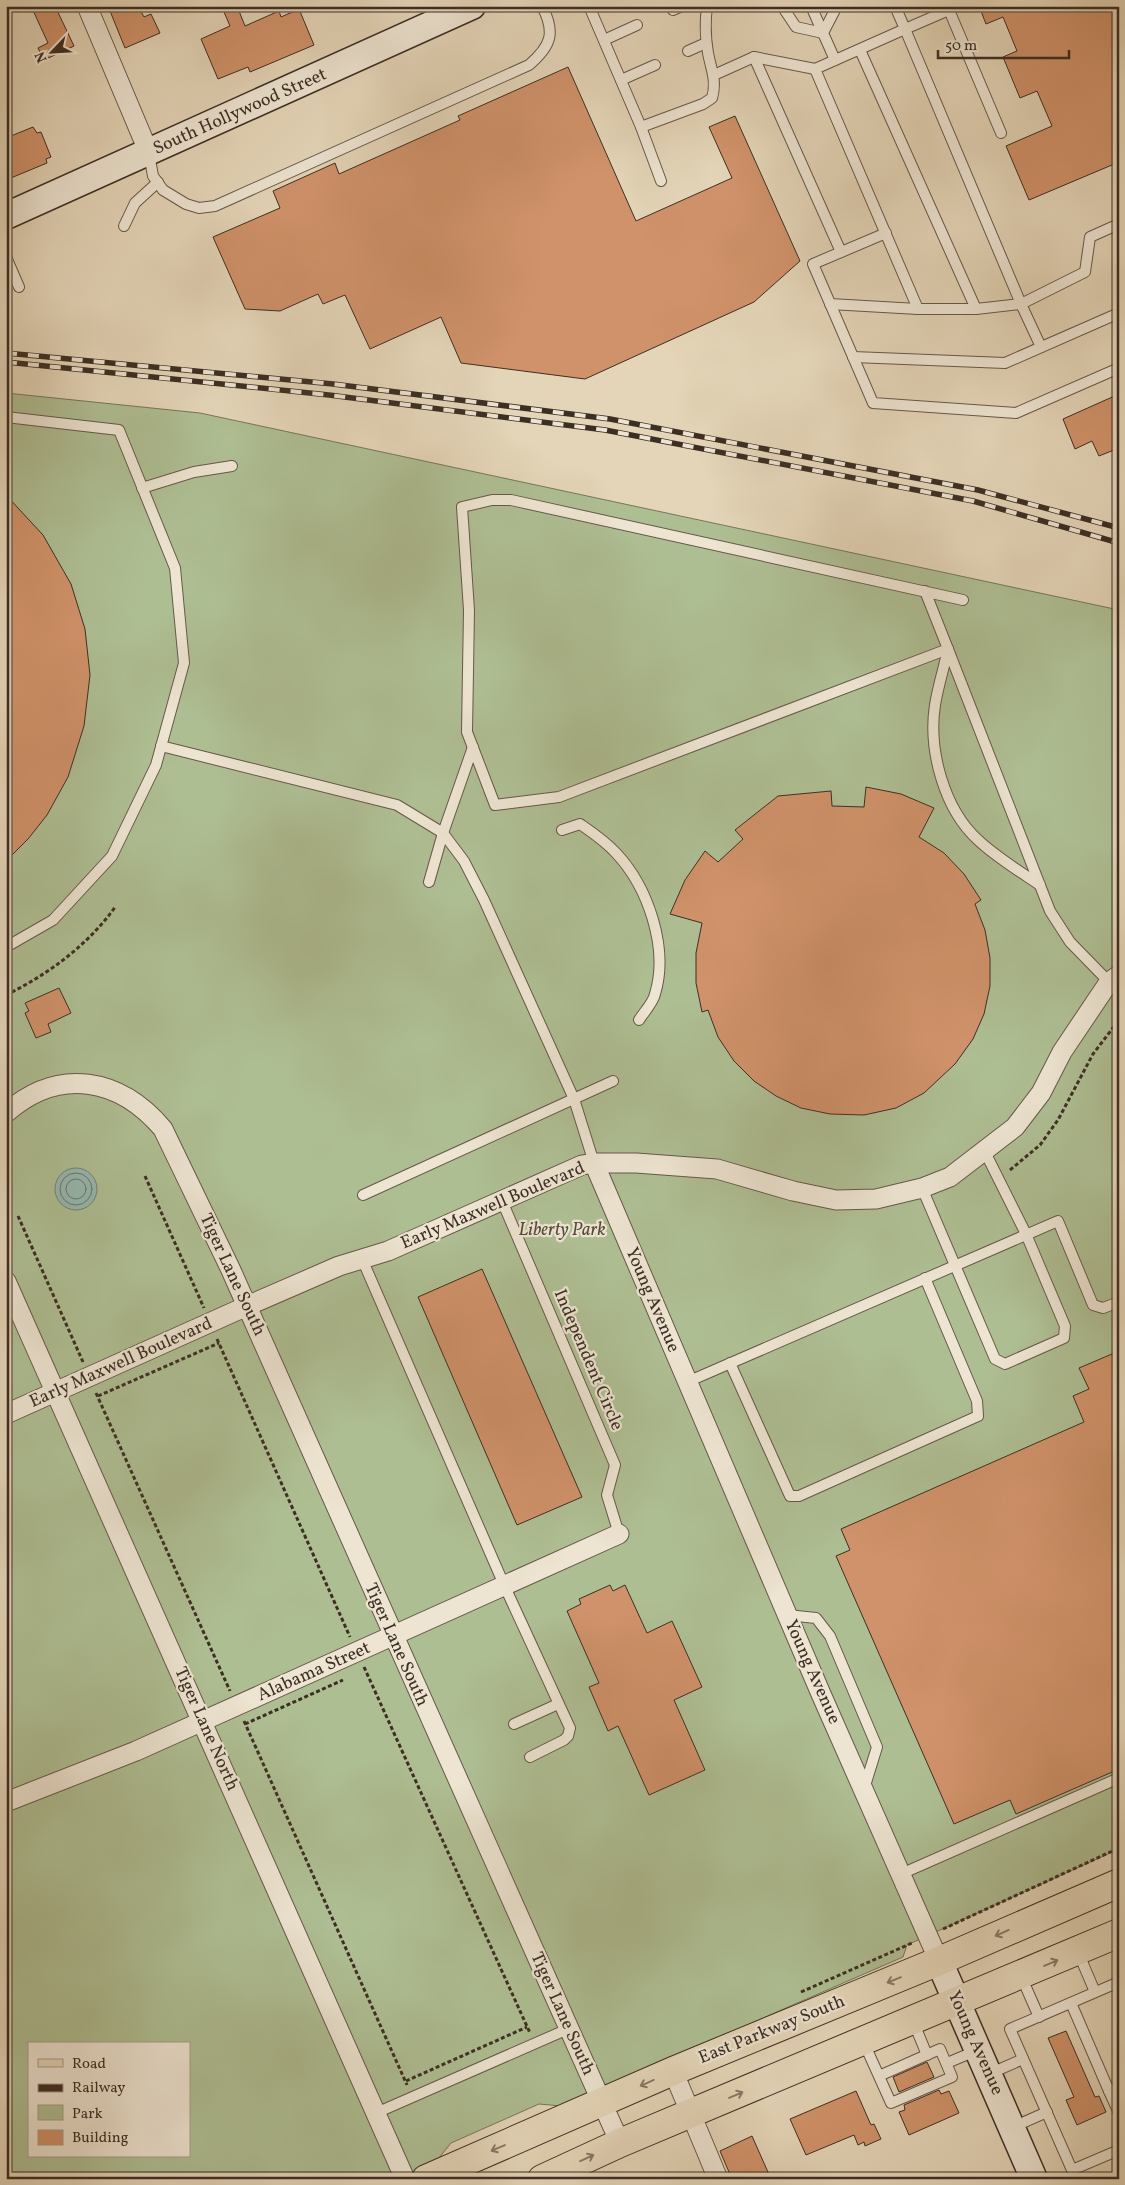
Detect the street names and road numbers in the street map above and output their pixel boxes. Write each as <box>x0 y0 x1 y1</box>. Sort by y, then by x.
street label: South Hollywood Street <box>149 62 331 162</box>
street label: Early Maxwell Boulevard <box>397 1156 589 1256</box>
street label: Tiger Lane South <box>193 1210 271 1341</box>
street label: Young Avenue <box>619 1244 685 1356</box>
street label: Independent Circle <box>547 1286 629 1434</box>
street label: Early Maxwell Boulevard <box>26 1311 216 1415</box>
street label: Tiger Lane South <box>358 1579 434 1711</box>
street label: Young Avenue <box>778 1616 846 1728</box>
street label: Alabama Street <box>253 1636 375 1708</box>
street label: Tiger Lane North <box>167 1663 245 1795</box>
street label: Tiger Lane South <box>524 1948 600 2080</box>
street label: Young Avenue <box>941 1987 1009 2099</box>
street label: East Parkway South <box>695 1989 849 2071</box>

